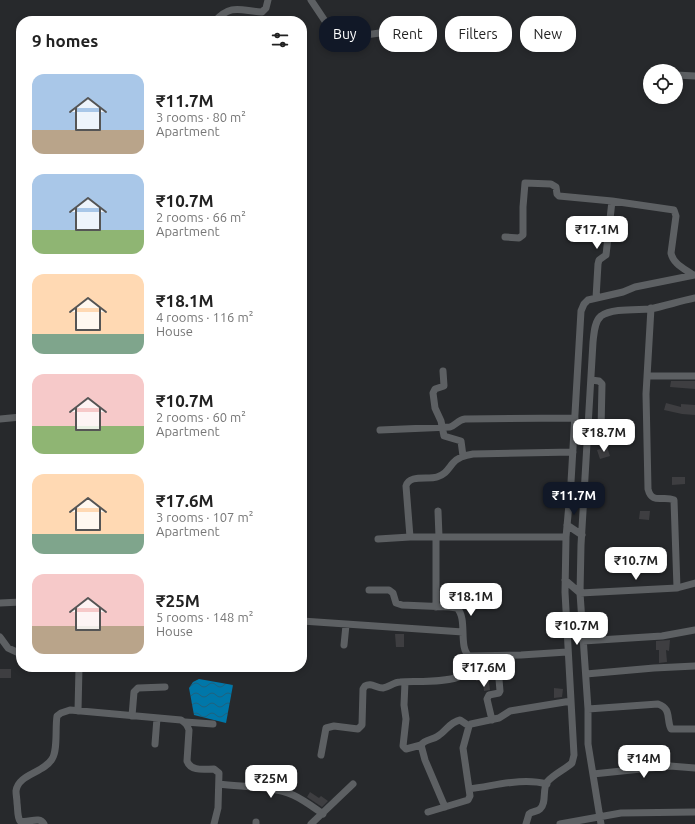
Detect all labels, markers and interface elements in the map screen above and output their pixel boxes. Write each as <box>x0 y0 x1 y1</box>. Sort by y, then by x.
chip: Buy <box>319 16 371 52</box>
chip: Rent <box>379 16 437 52</box>
chip: Filters <box>445 16 512 52</box>
chip: New <box>520 16 576 52</box>
icon: filters <box>269 29 291 51</box>
text: 9 homes <box>32 31 98 50</box>
map controls <box>643 64 683 104</box>
button: locate <box>643 64 683 104</box>
icon: home <box>64 90 112 138</box>
text: ₹11.7M <box>156 91 214 110</box>
text: 3 rooms · 80 m² <box>156 110 246 124</box>
text: Apartment <box>156 124 220 138</box>
icon: home <box>64 190 112 238</box>
text: ₹10.7M <box>156 191 214 210</box>
text: 2 rooms · 66 m² <box>156 210 246 224</box>
pin: ₹17.1M <box>564 216 630 250</box>
text: ₹17.1M <box>575 222 619 236</box>
text: Apartment <box>156 224 220 238</box>
icon: home <box>64 290 112 338</box>
text: ₹18.1M <box>156 291 214 310</box>
text: 4 rooms · 116 m² <box>156 310 253 324</box>
text: House <box>156 324 193 338</box>
icon: home <box>64 390 112 438</box>
text: ₹10.7M <box>156 391 214 410</box>
text: 2 rooms · 60 m² <box>156 410 246 424</box>
pin: ₹18.7M <box>571 419 637 453</box>
text: Apartment <box>156 424 220 438</box>
text: ₹18.7M <box>582 425 626 439</box>
pin: ₹11.7M <box>541 482 607 516</box>
text: ₹11.7M <box>552 488 596 502</box>
icon: home <box>64 490 112 538</box>
text: ₹17.6M <box>156 491 214 510</box>
text: 3 rooms · 107 m² <box>156 510 253 524</box>
text: Apartment <box>156 524 220 538</box>
pin: ₹10.7M <box>603 547 669 581</box>
text: ₹10.7M <box>614 553 658 567</box>
pin: ₹18.1M <box>438 583 504 617</box>
text: ₹18.1M <box>449 589 493 603</box>
icon: home <box>64 590 112 638</box>
text: ₹25M <box>156 591 200 610</box>
text: 5 rooms · 148 m² <box>156 610 253 624</box>
pin: ₹10.7M <box>544 612 610 646</box>
text: ₹10.7M <box>555 618 599 632</box>
text: House <box>156 624 193 638</box>
pin: ₹17.6M <box>451 654 517 688</box>
text: ₹17.6M <box>462 660 506 674</box>
pin: ₹14M <box>620 745 668 779</box>
text: ₹14M <box>627 751 661 765</box>
pin: ₹25M <box>247 765 295 799</box>
text: ₹25M <box>254 771 288 785</box>

